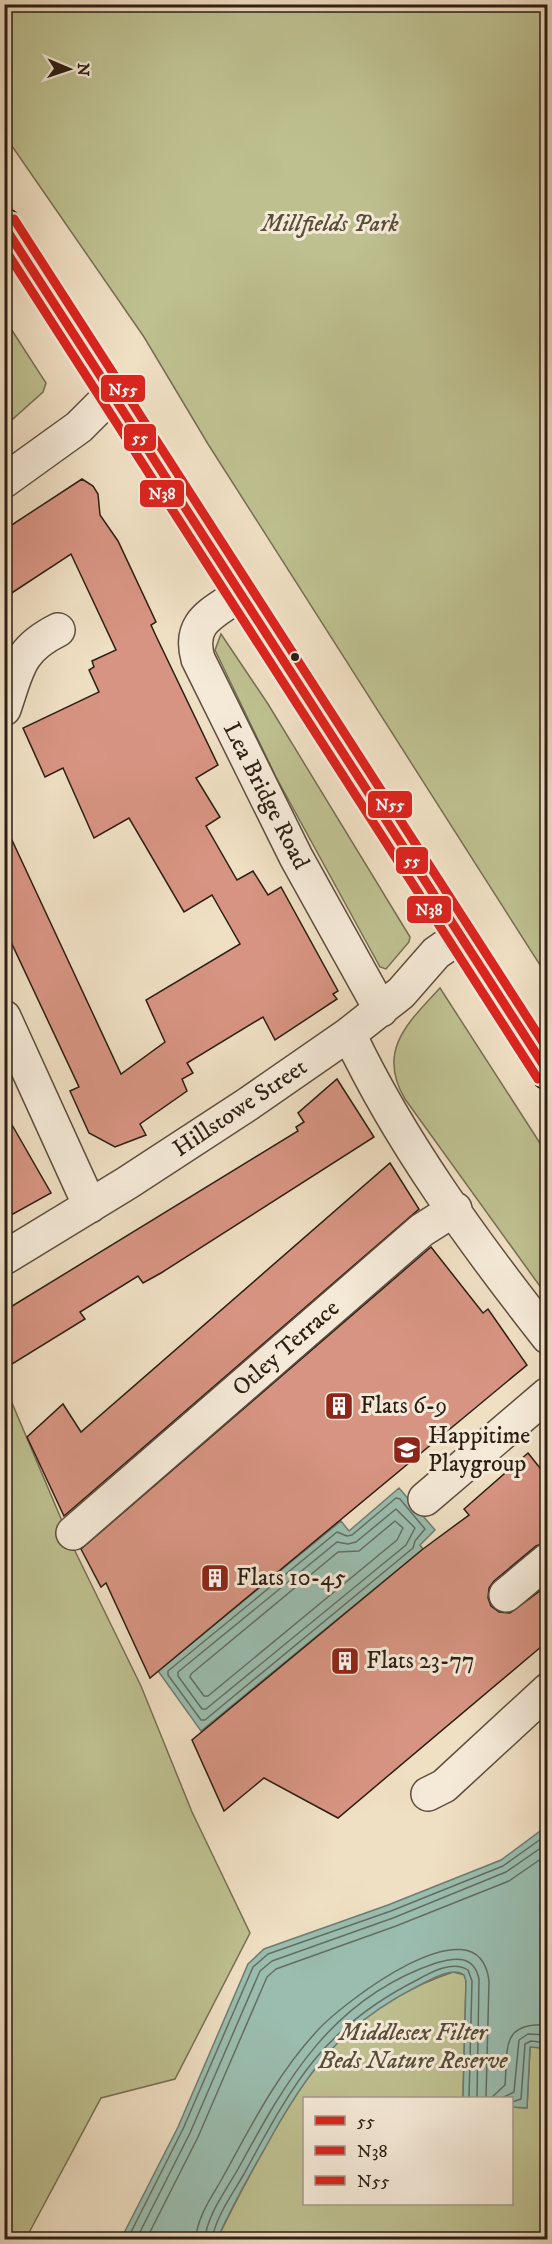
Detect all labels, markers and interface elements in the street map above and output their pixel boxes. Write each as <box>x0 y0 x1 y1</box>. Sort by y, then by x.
north arrow <box>39 39 99 99</box>
text: N <box>73 63 93 76</box>
park label: Millfields Park <box>259 209 399 239</box>
line badge: N55 <box>100 374 146 403</box>
text: N55 <box>108 380 138 400</box>
line badge: 55 <box>123 423 157 452</box>
text: 55 <box>131 428 148 448</box>
line badge: N38 <box>139 479 185 508</box>
text: N38 <box>148 484 176 504</box>
unlabelled marker <box>289 651 301 663</box>
street label: Lea Bridge Road <box>216 717 316 875</box>
line badge: N55 <box>367 790 413 819</box>
text: N55 <box>375 795 405 815</box>
line badge: 55 <box>395 846 429 875</box>
text: 55 <box>403 851 420 871</box>
line badge: N38 <box>406 895 452 924</box>
text: N38 <box>415 900 443 920</box>
street label: Hillstowe Street <box>167 1052 313 1164</box>
street label: Otley Terrace <box>226 1293 346 1403</box>
building icon: Flats 6-9 <box>323 1390 355 1422</box>
place label: Flats 6-9 <box>360 1391 447 1421</box>
place label: Happitime Playgroup <box>428 1421 530 1479</box>
school or university icon: Happitime Playgroup <box>391 1434 423 1466</box>
building icon: Flats 10-45 <box>199 1562 231 1594</box>
place label: Flats 10-45 <box>236 1563 346 1593</box>
building icon: Flats 23-77 <box>329 1645 361 1677</box>
place label: Flats 23-77 <box>366 1646 475 1676</box>
park label: Middlesex Filter Beds Nature Reserve <box>318 2018 508 2076</box>
legend <box>303 2097 513 2205</box>
text: 55 <box>357 2111 375 2133</box>
text: N38 <box>357 2141 388 2163</box>
text: N55 <box>357 2171 390 2193</box>

